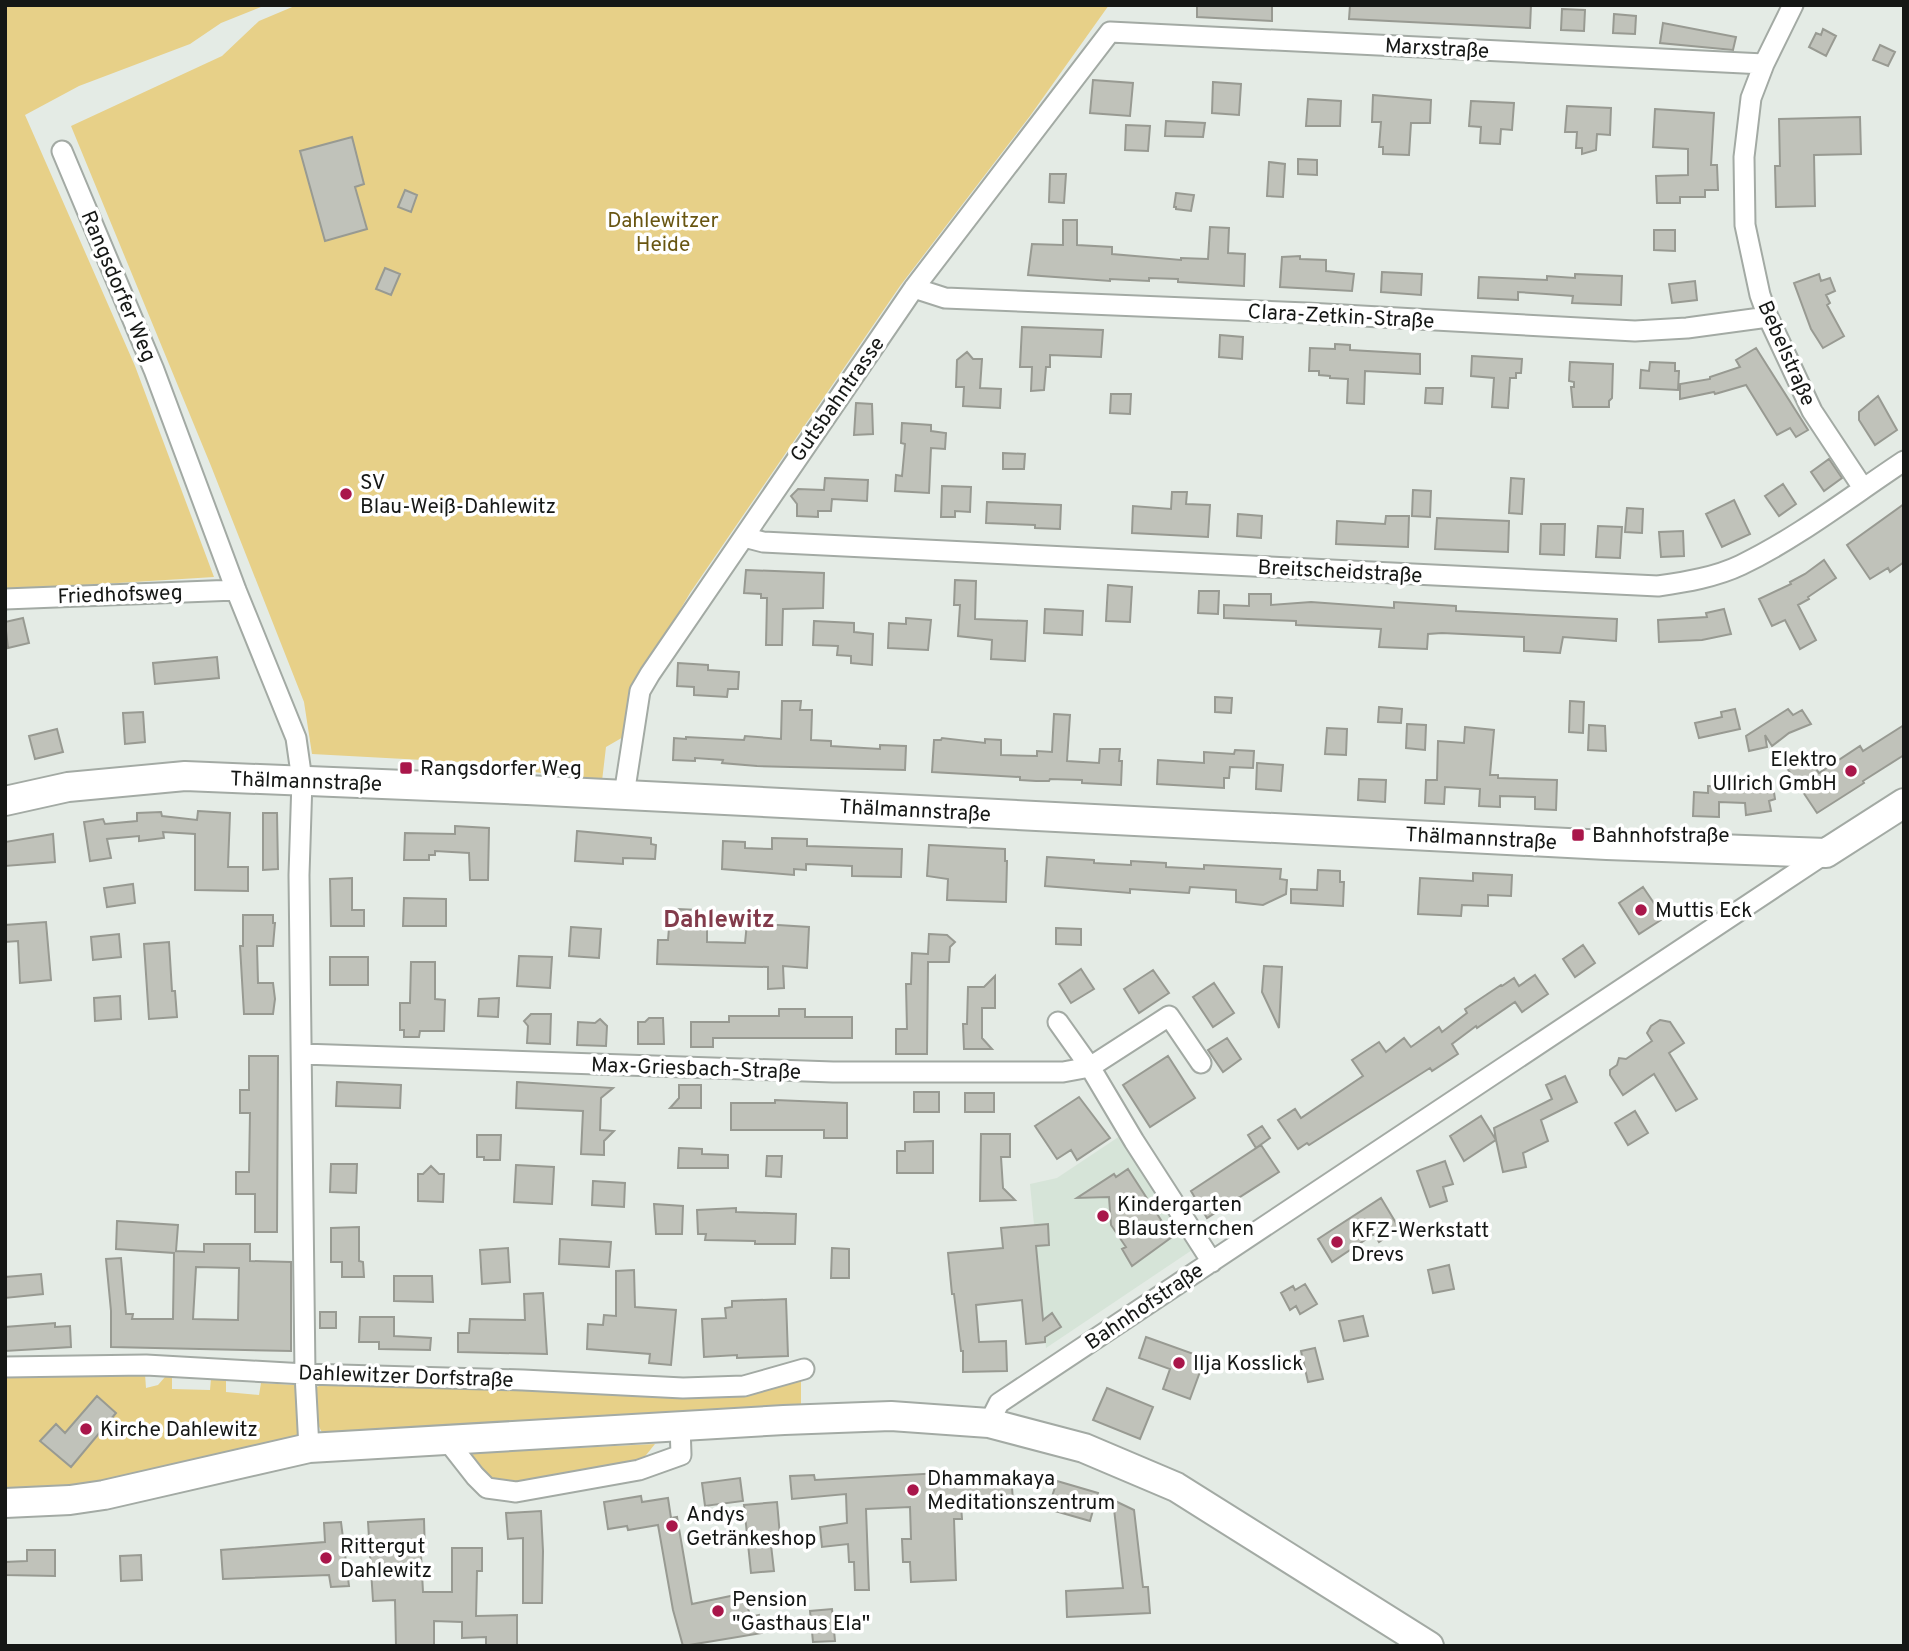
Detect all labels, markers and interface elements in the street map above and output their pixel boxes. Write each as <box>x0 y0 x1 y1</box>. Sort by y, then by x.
street label: Marxstraße <box>1384 33 1490 66</box>
street label: Rangsdorfer Weg <box>74 207 162 366</box>
park label: Dahlewitzer Heide <box>607 208 719 259</box>
street label: Bebelstraße <box>1750 297 1821 411</box>
street label: Clara-Zetkin-Straße <box>1247 299 1435 336</box>
street label: Gutsbahntrasse <box>785 332 892 468</box>
place label: SV Blau-Weiß-Dahlewitz <box>360 470 556 521</box>
marker: SV Blau-Weiß-Dahlewitz <box>338 486 354 502</box>
street label: Breitscheidstraße <box>1257 555 1423 590</box>
street label: Friedhofsweg <box>57 580 183 611</box>
place label: Elektro Ullrich GmbH <box>1712 747 1837 798</box>
place label: Rangsdorfer Weg <box>420 756 582 783</box>
marker: Rangsdorfer Weg <box>398 760 414 776</box>
marker: Elektro Ullrich GmbH <box>1843 763 1859 779</box>
street label: Thälmannstraße <box>229 766 382 799</box>
street label: Thälmannstraße <box>838 794 992 829</box>
street label: Thälmannstraße <box>1404 822 1558 857</box>
place label: Bahnhofstraße <box>1592 823 1730 850</box>
marker: Bahnhofstraße <box>1570 827 1586 843</box>
place label: Muttis Eck <box>1655 898 1752 925</box>
marker: Muttis Eck <box>1633 902 1649 918</box>
district label: Dahlewitz <box>663 906 775 936</box>
street label: Max-Griesbach-Straße <box>590 1052 801 1087</box>
place label: Kindergarten Blausternchen <box>1117 1192 1254 1243</box>
marker: Kindergarten Blausternchen <box>1095 1208 1111 1224</box>
place label: KFZ-Werkstatt Drevs <box>1351 1218 1489 1269</box>
marker: KFZ-Werkstatt Drevs <box>1329 1234 1345 1250</box>
street label: Bahnhofstraße <box>1080 1258 1209 1357</box>
place label: Ilja Kosslick <box>1193 1351 1303 1378</box>
marker: Ilja Kosslick <box>1171 1355 1187 1371</box>
street label: Dahlewitzer Dorfstraße <box>298 1360 514 1395</box>
place label: Kirche Dahlewitz <box>100 1417 258 1444</box>
marker: Kirche Dahlewitz <box>78 1421 94 1437</box>
place label: Dhammakaya Meditationszentrum <box>927 1466 1115 1517</box>
marker: Dhammakaya Meditationszentrum <box>905 1482 921 1498</box>
place label: Andys Getränkeshop <box>686 1502 816 1553</box>
marker: Andys Getränkeshop <box>664 1518 680 1534</box>
place label: Rittergut Dahlewitz <box>340 1534 432 1585</box>
marker: Rittergut Dahlewitz <box>318 1550 334 1566</box>
place label: Pension "Gasthaus Ela" <box>732 1587 870 1638</box>
marker: Pension "Gasthaus Ela" <box>710 1603 726 1619</box>

